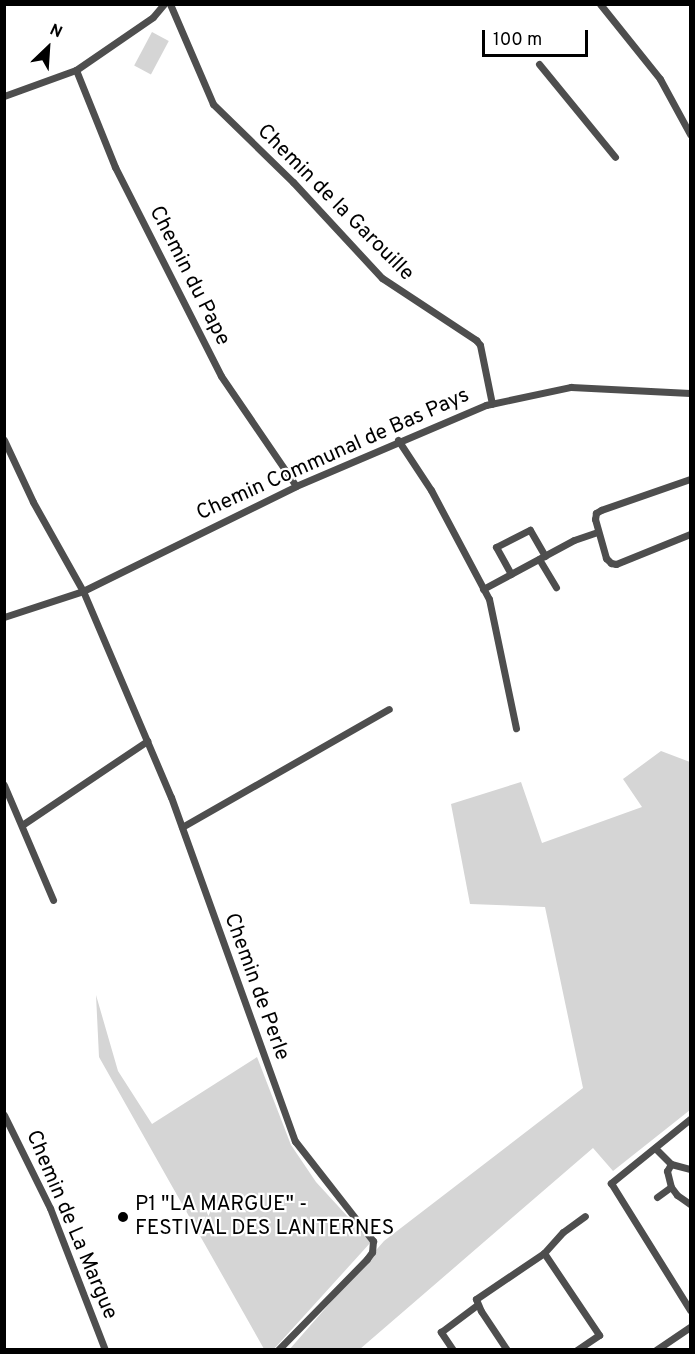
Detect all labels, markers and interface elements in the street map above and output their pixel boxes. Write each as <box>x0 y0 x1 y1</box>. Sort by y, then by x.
north arrow <box>18 18 78 78</box>
scale bar <box>485 18 592 56</box>
text: N <box>46 20 65 43</box>
text: 100 m <box>493 29 542 52</box>
street label: Chemin de la Garouille <box>251 119 419 287</box>
street label: Chemin du Pape <box>143 202 235 350</box>
street label: Chemin Communal de Bas Pays <box>193 383 473 527</box>
street label: Chemin de Perle <box>218 910 294 1064</box>
street label: Chemin de La Margue <box>20 1127 122 1323</box>
place label: P1 "LA MARGUE" - FESTIVAL DES LANTERNES <box>135 1192 395 1242</box>
marker: P1 "LA MARGUE" - FESTIVAL DES LANTERNES <box>116 1210 130 1224</box>

